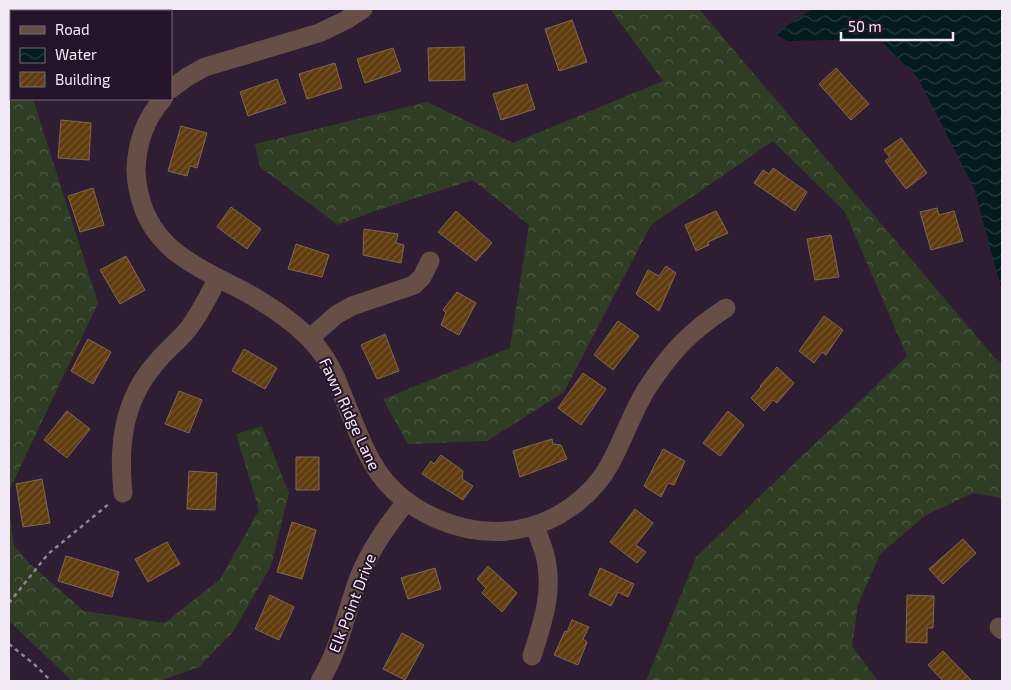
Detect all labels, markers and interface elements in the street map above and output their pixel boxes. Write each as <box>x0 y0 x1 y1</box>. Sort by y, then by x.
legend <box>10 10 172 100</box>
scale bar <box>841 10 954 42</box>
text: 50 m <box>848 17 882 35</box>
text: Road <box>55 20 90 38</box>
text: Water <box>55 45 97 63</box>
text: Building <box>55 70 111 88</box>
street label: Fawn Ridge Lane <box>316 354 385 473</box>
street label: Elk Point Drive <box>324 551 379 655</box>

